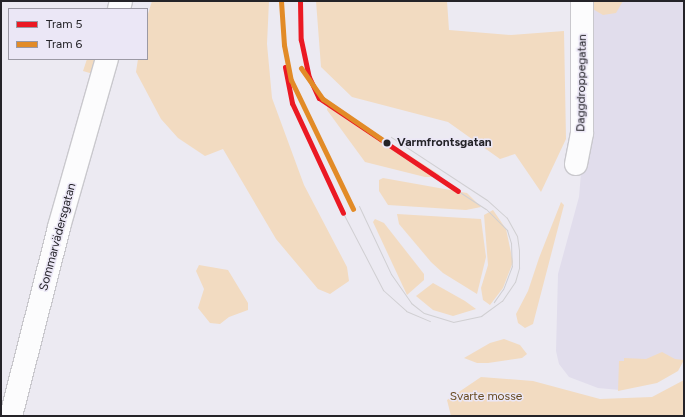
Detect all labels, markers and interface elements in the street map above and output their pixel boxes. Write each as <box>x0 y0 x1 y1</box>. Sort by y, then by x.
legend <box>8 8 148 60</box>
text: Tram 5 <box>46 17 82 31</box>
street label: Daggdroppegatan <box>574 34 590 132</box>
text: Tram 6 <box>46 37 82 51</box>
marker: Varmfrontsgatan <box>380 136 394 150</box>
place label: Varmfrontsgatan <box>397 136 492 150</box>
street label: Sommarvädersgatan <box>37 182 79 292</box>
park label: Svarte mosse <box>450 390 522 404</box>

